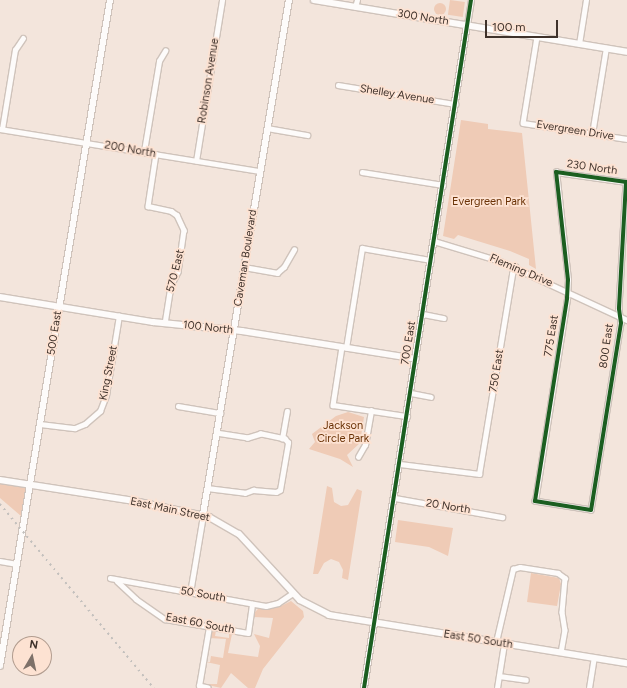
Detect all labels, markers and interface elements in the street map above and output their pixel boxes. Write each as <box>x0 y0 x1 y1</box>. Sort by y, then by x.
street label: 300 North <box>396 7 450 29</box>
scale bar <box>487 12 560 38</box>
text: 100 m <box>492 20 526 34</box>
street label: Robinson Avenue <box>196 38 222 124</box>
street label: Shelley Avenue <box>359 83 435 107</box>
street label: Evergreen Drive <box>535 118 615 144</box>
street label: 200 North <box>103 139 157 161</box>
street label: 230 North <box>566 158 618 178</box>
park label: Evergreen Park <box>452 195 526 209</box>
street label: Caveman Boulevard <box>232 209 260 307</box>
street label: 570 East <box>164 248 188 294</box>
street label: Fleming Drive <box>488 252 554 290</box>
street label: 500 East <box>45 310 65 356</box>
street label: 775 East <box>542 314 562 358</box>
street label: 100 North <box>182 319 234 337</box>
street label: 700 East <box>399 320 419 366</box>
street label: 800 East <box>597 323 617 369</box>
street label: King Street <box>97 345 121 401</box>
street label: 750 East <box>487 349 507 393</box>
park label: Jackson Circle Park <box>317 420 369 446</box>
street label: East Main Street <box>129 495 211 525</box>
street label: 20 North <box>425 497 471 517</box>
street label: 50 South <box>179 585 227 605</box>
street label: East 60 South <box>165 611 235 637</box>
street label: East 50 South <box>443 628 513 652</box>
north arrow <box>12 636 52 676</box>
text: N <box>29 638 39 652</box>

